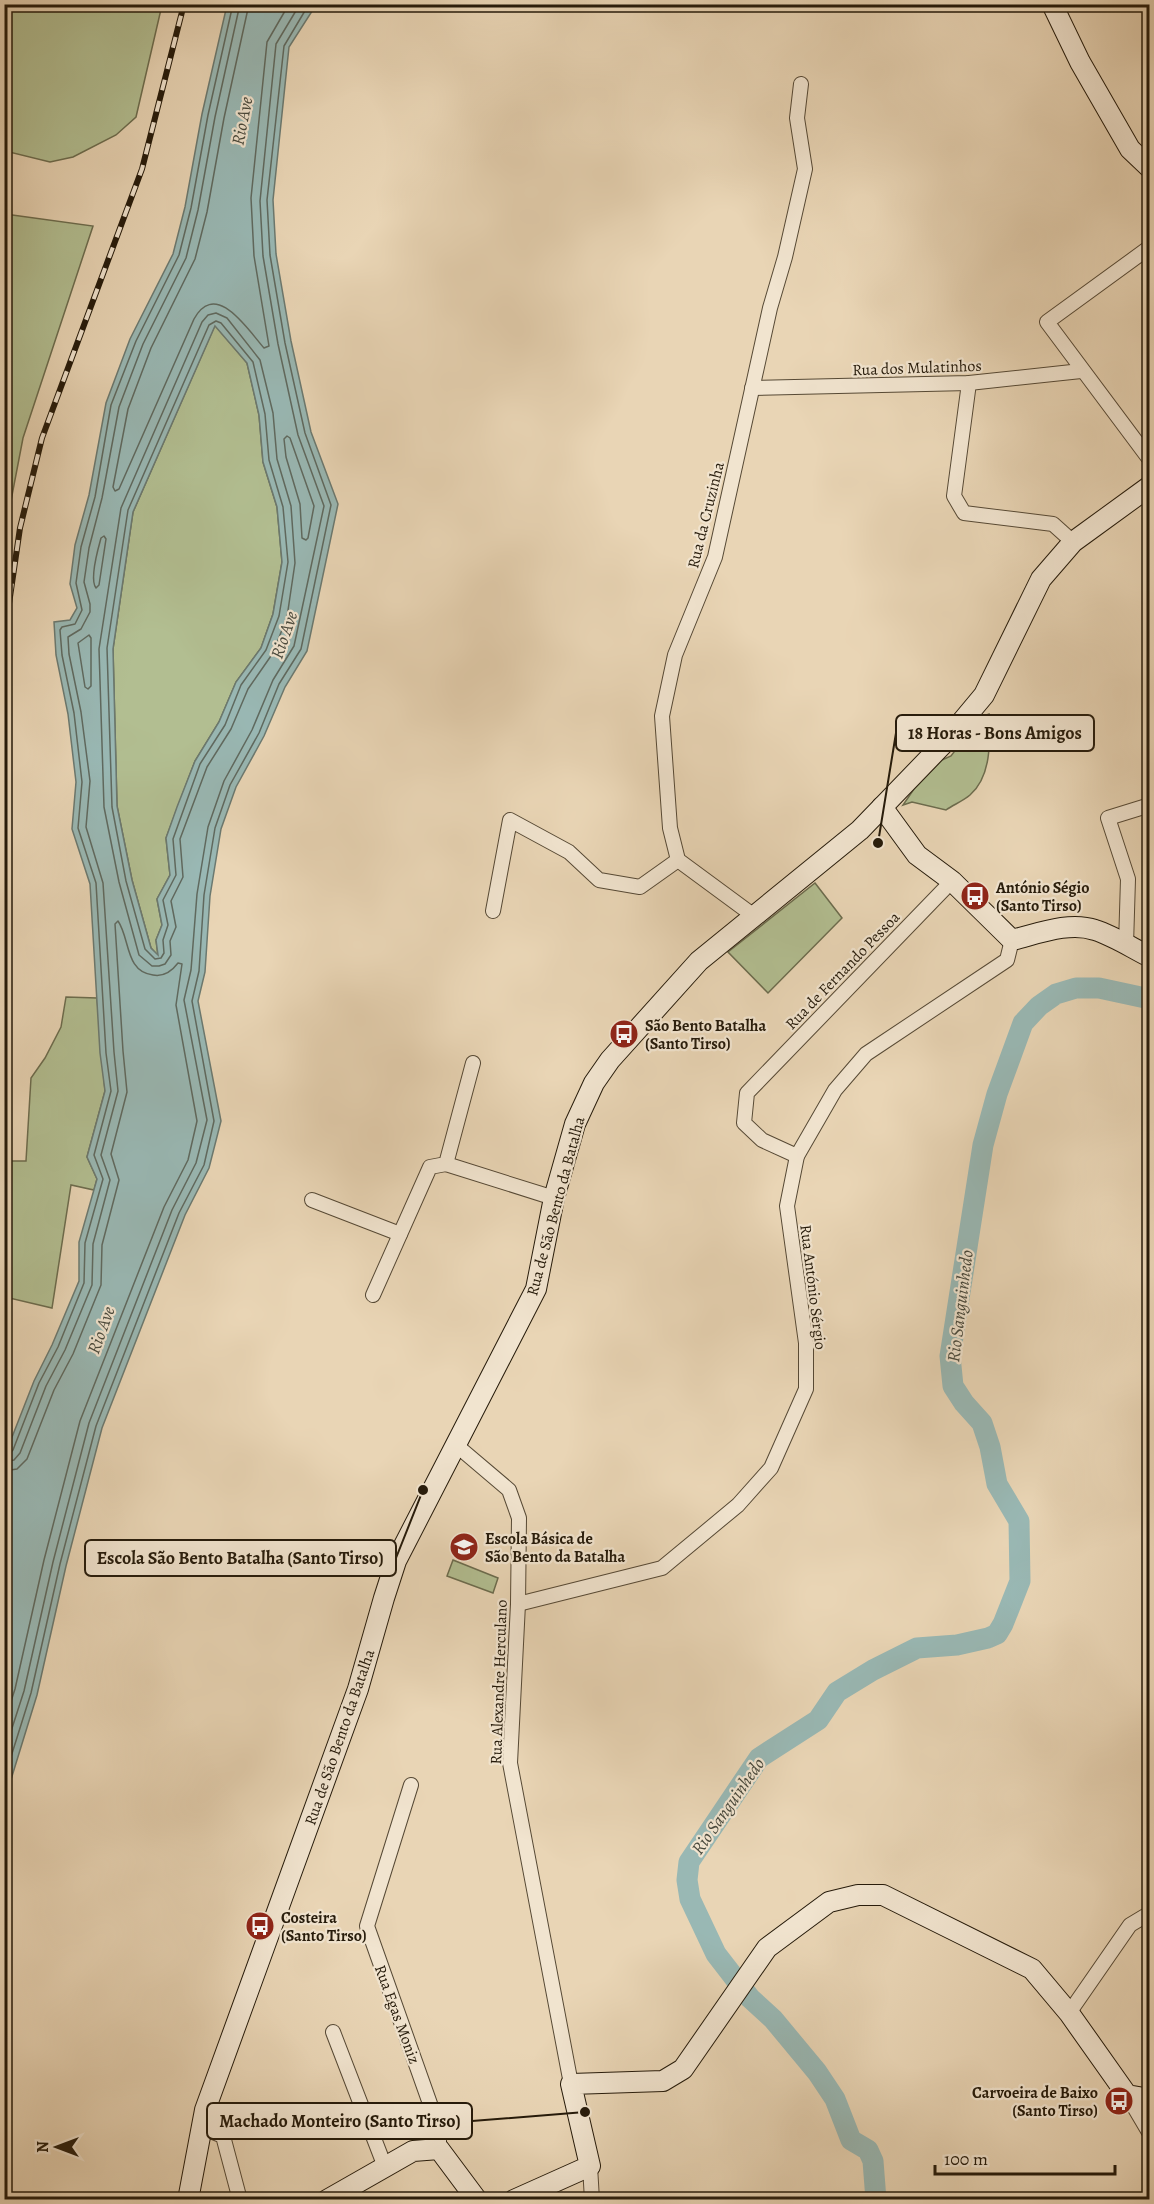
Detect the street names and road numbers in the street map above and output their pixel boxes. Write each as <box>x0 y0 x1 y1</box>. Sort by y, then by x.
street label: Rua dos Mulatinhos <box>852 355 982 381</box>
street label: Rua da Cruzinha <box>682 459 730 571</box>
street label: Rua de Fernando Pessoa <box>780 906 905 1035</box>
street label: Rua de São Bento da Batalha <box>521 1114 591 1298</box>
street label: Rua António Sérgio <box>794 1223 832 1351</box>
street label: Rua Alexandre Herculano <box>485 1599 513 1765</box>
street label: Rua de São Bento da Batalha <box>299 1646 381 1828</box>
street label: Rua Egas Moniz <box>369 1962 425 2067</box>

